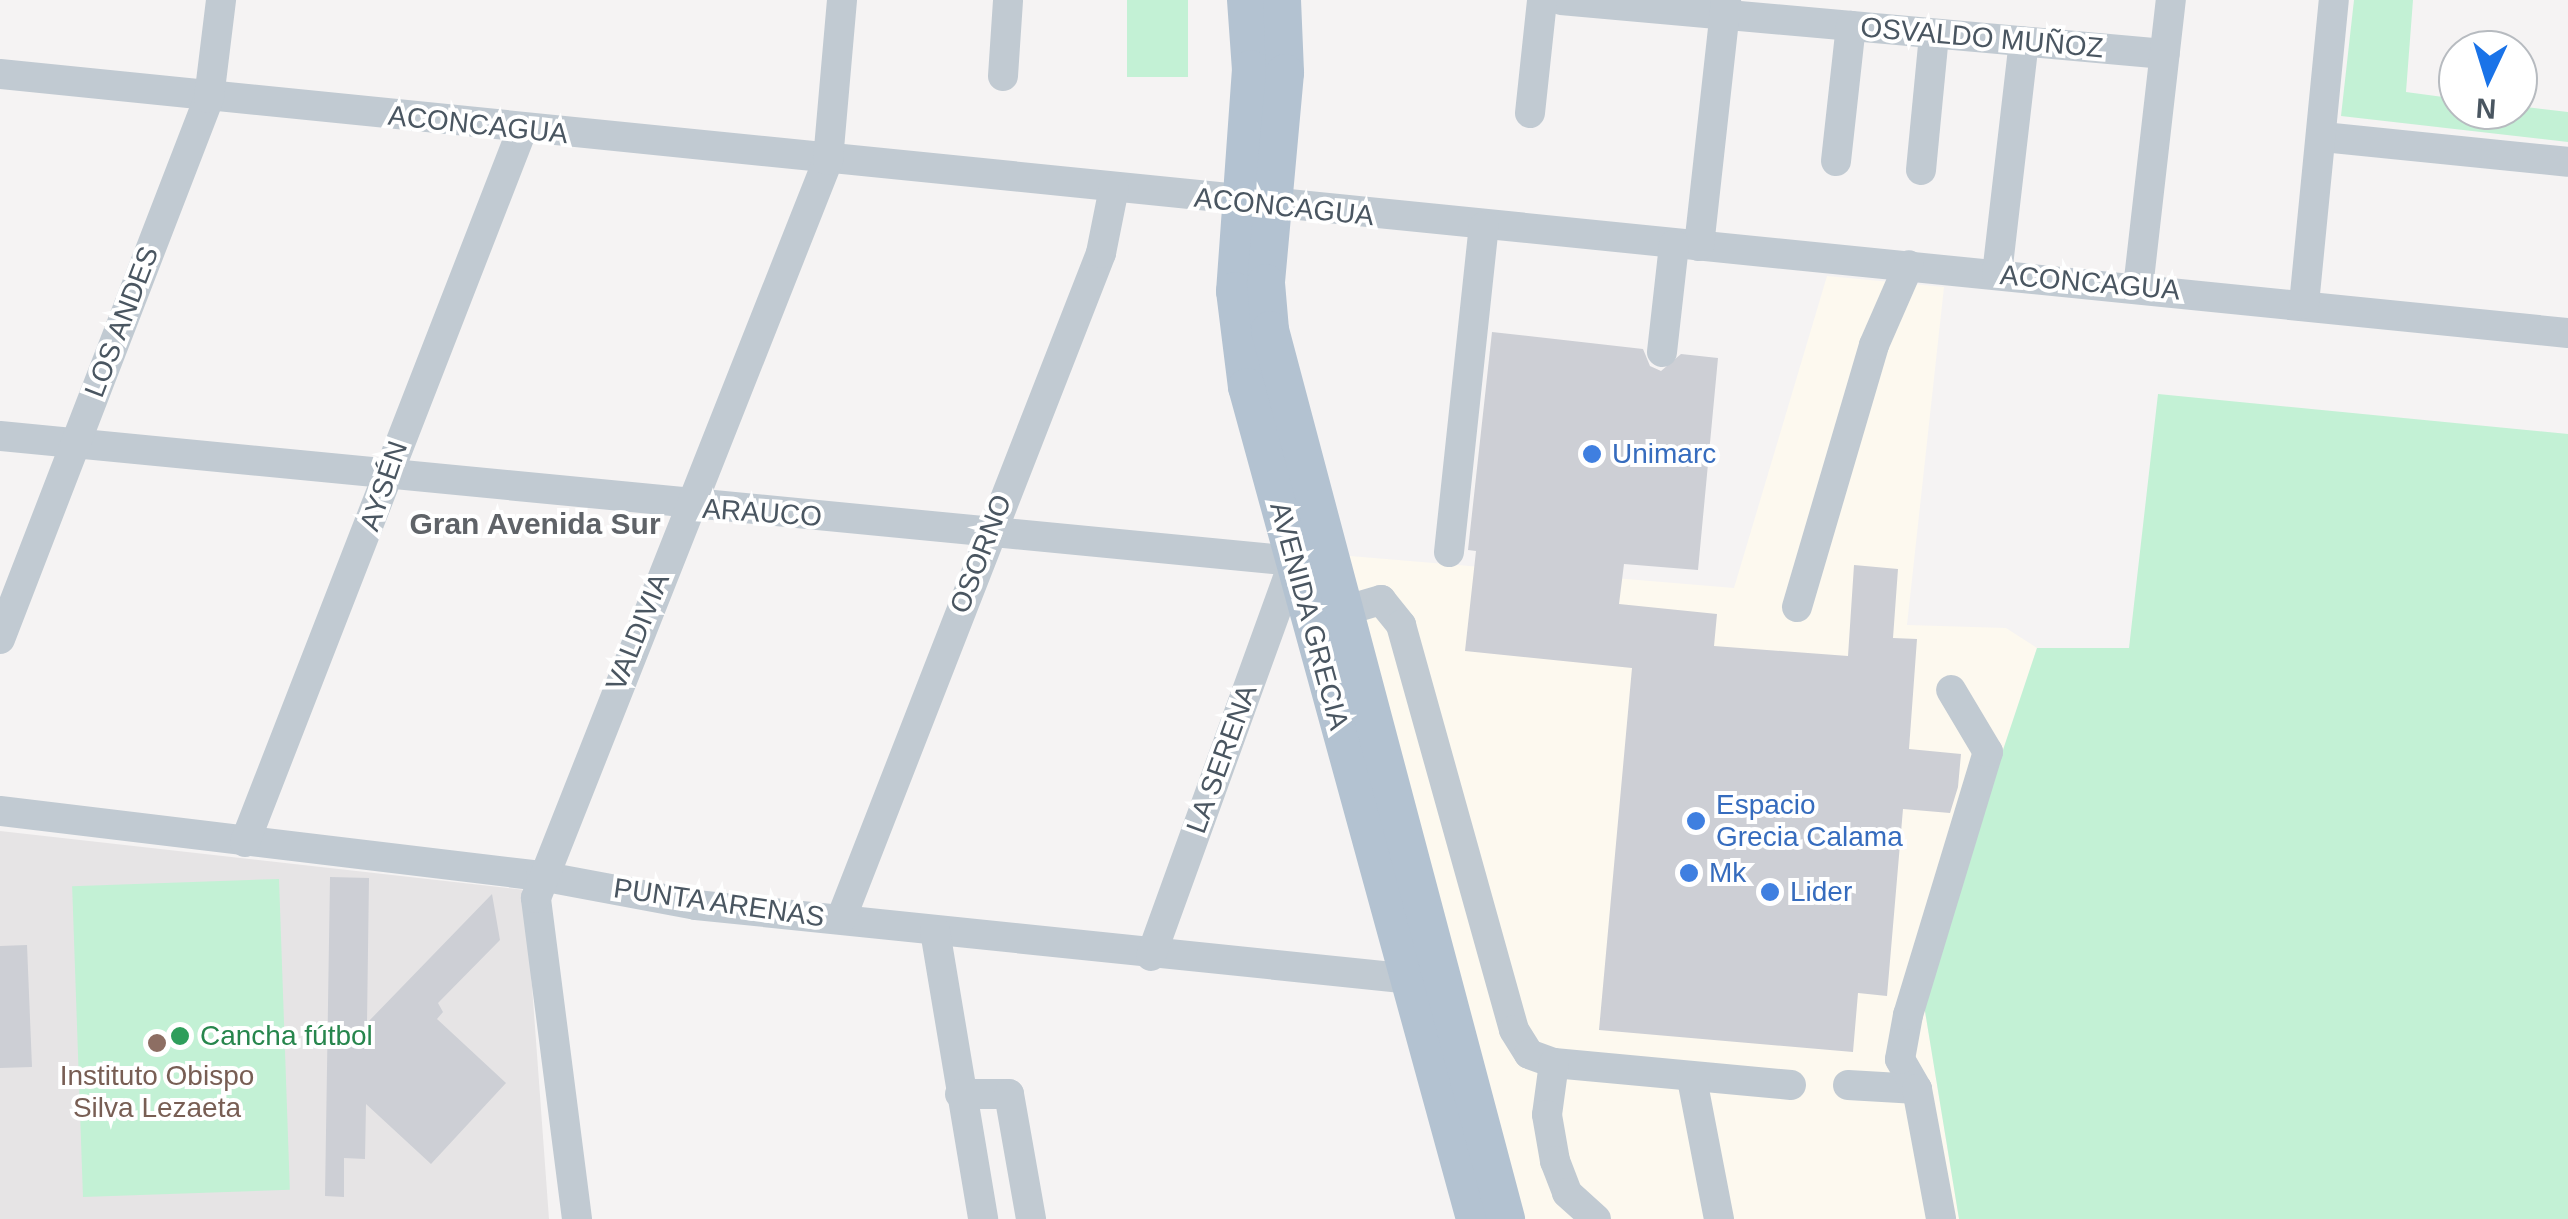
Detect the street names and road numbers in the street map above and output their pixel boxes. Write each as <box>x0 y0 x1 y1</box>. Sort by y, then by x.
street label: OSVALDO MUÑOZ <box>1859 11 2105 65</box>
street label: ACONCAGUA <box>387 99 569 151</box>
street label: ACONCAGUA <box>1193 181 1375 233</box>
street label: LOS ANDES <box>78 241 166 403</box>
street label: ACONCAGUA <box>1999 258 2181 308</box>
street label: AYSÉN <box>353 437 415 535</box>
street label: OSORNO <box>943 490 1019 618</box>
street label: ARAUCO <box>701 492 823 534</box>
street label: AVENIDA GRECIA <box>1262 498 1356 734</box>
street label: VALDIVIA <box>599 568 677 696</box>
street label: LA SERENA <box>1179 679 1265 839</box>
street label: PUNTA ARENAS <box>610 871 828 935</box>

